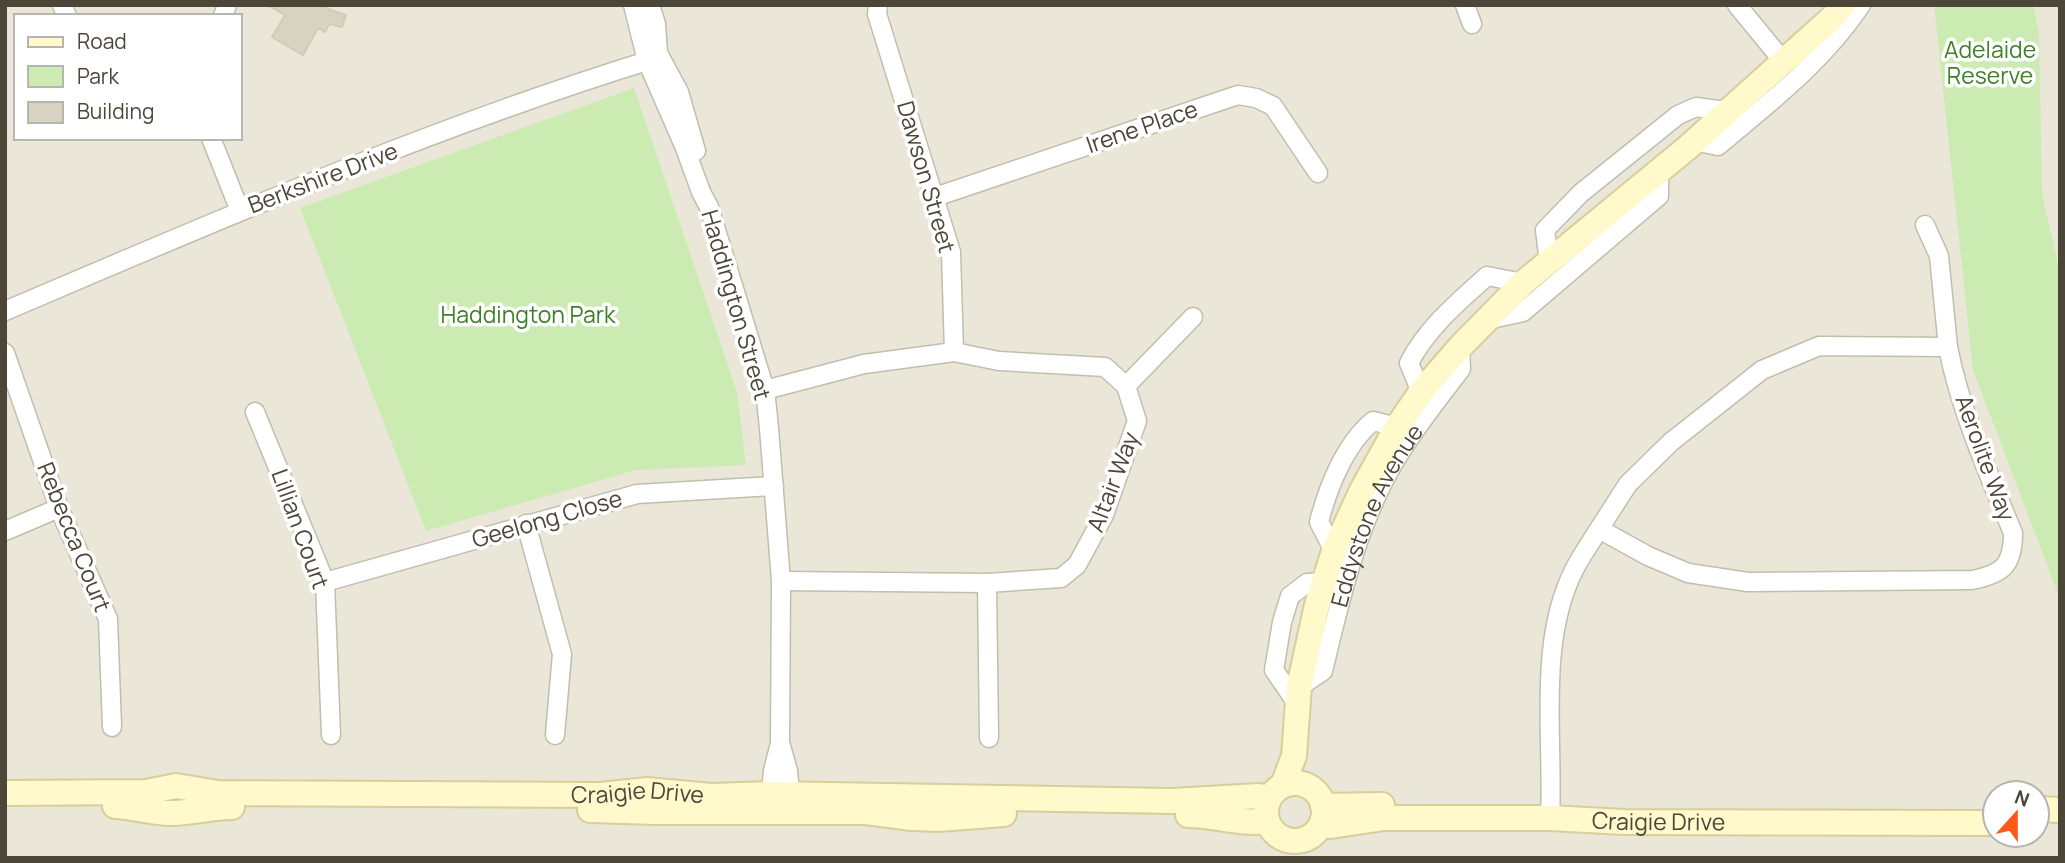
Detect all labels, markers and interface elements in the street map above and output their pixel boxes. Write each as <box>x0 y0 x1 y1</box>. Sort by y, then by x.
legend <box>14 14 242 140</box>
text: Road <box>77 27 127 55</box>
park label: Adelaide Reserve <box>1944 33 2036 91</box>
text: Park <box>77 62 119 90</box>
street label: Irene Place <box>1082 92 1202 160</box>
text: Building <box>77 97 154 125</box>
street label: Dawson Street <box>890 97 964 256</box>
street label: Berkshire Drive <box>243 134 402 220</box>
street label: Haddington Street <box>694 206 779 404</box>
park label: Haddington Park <box>441 298 616 330</box>
street label: Aerolite Way <box>1948 390 2024 525</box>
street label: Eddystone Avenue <box>1322 417 1430 610</box>
street label: Altair Way <box>1078 427 1146 536</box>
street label: Rebecca Court <box>30 457 119 616</box>
street label: Lillian Court <box>264 464 337 593</box>
street label: Geelong Close <box>468 481 626 555</box>
street label: Craigie Drive <box>571 773 706 811</box>
north arrow <box>1981 779 2051 849</box>
text: N <box>2011 784 2033 813</box>
street label: Craigie Drive <box>1591 803 1725 837</box>

